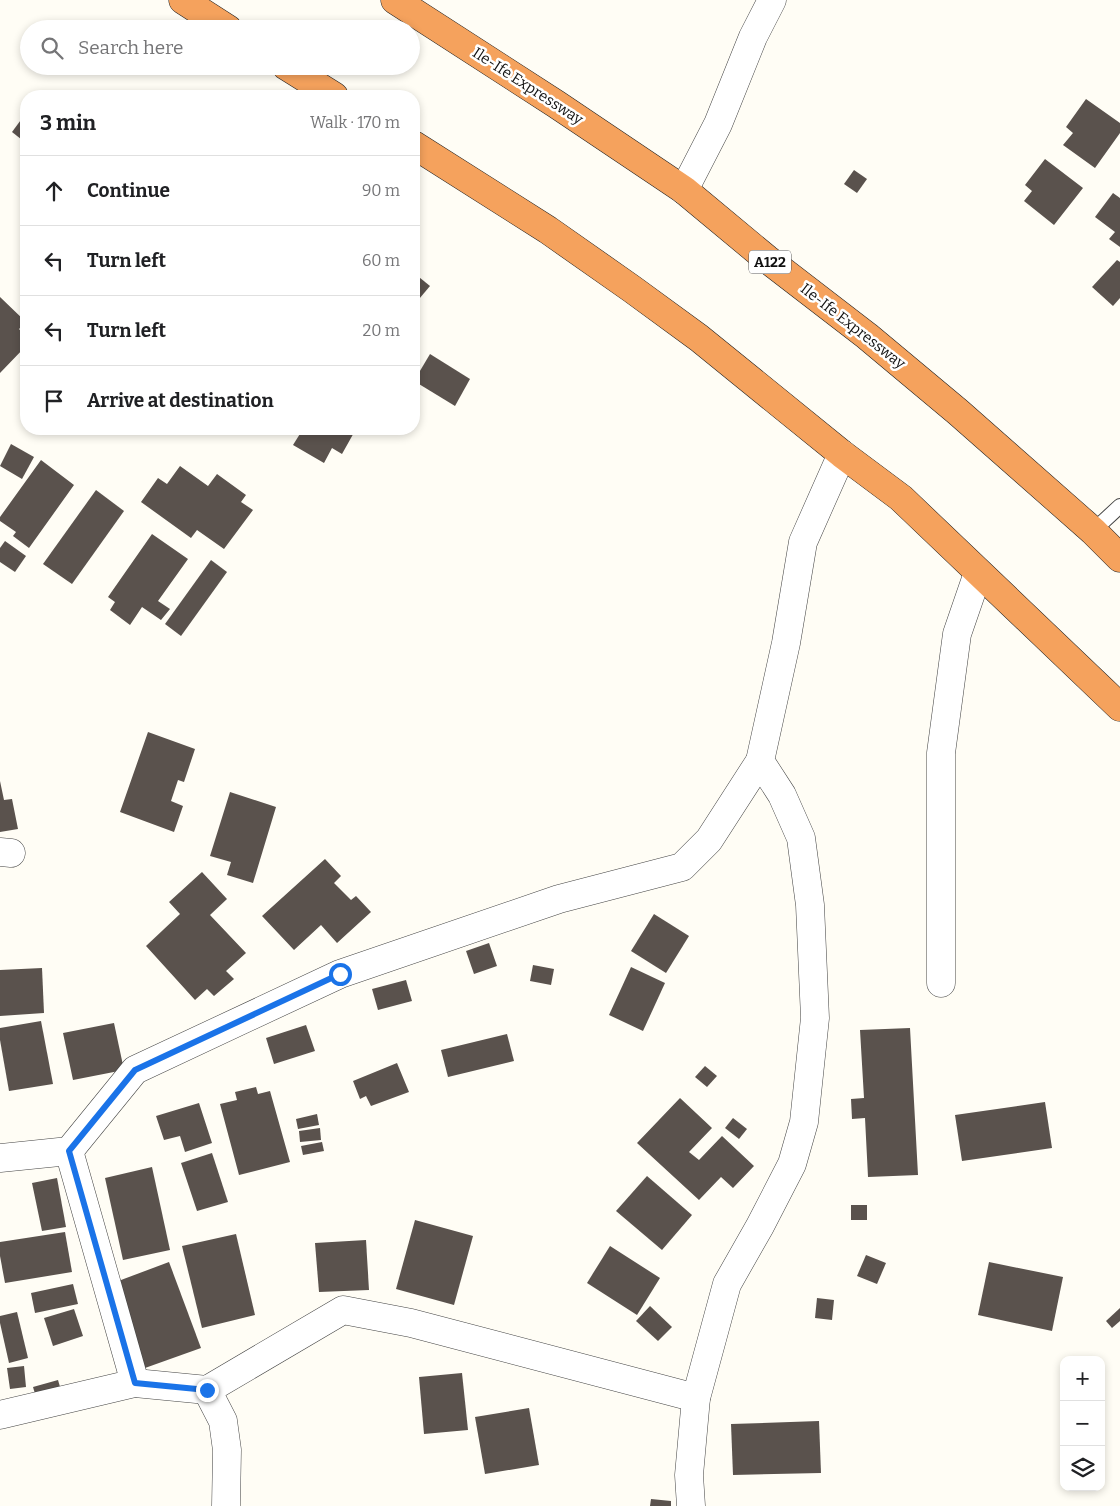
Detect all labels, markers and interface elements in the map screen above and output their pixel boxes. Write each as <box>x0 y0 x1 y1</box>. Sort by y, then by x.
search box <box>20 20 420 75</box>
icon: search <box>38 34 66 62</box>
text: Search here <box>78 36 183 59</box>
street label: Ile-Ife Expressway <box>469 44 587 128</box>
text: 3 min <box>40 110 96 136</box>
text: Walk · 170 m <box>310 113 400 132</box>
icon: ahead <box>40 177 68 205</box>
text: Continue <box>87 179 170 202</box>
text: 90 m <box>362 181 400 200</box>
icon: left <box>40 247 68 275</box>
text: Turn left <box>87 249 166 272</box>
road number: A122 <box>749 250 791 274</box>
text: 60 m <box>362 251 400 270</box>
street label: Ile-Ife Expressway <box>797 279 909 373</box>
icon: left <box>40 317 68 345</box>
text: Turn left <box>87 319 166 342</box>
text: 20 m <box>363 321 400 340</box>
icon: arrive <box>40 387 68 415</box>
text: Arrive at destination <box>87 389 274 412</box>
route start <box>329 963 352 986</box>
map controls <box>1060 1356 1105 1491</box>
button: + <box>1060 1356 1105 1401</box>
route end <box>196 1379 219 1402</box>
button: − <box>1060 1401 1105 1446</box>
button: layers <box>1060 1446 1105 1491</box>

